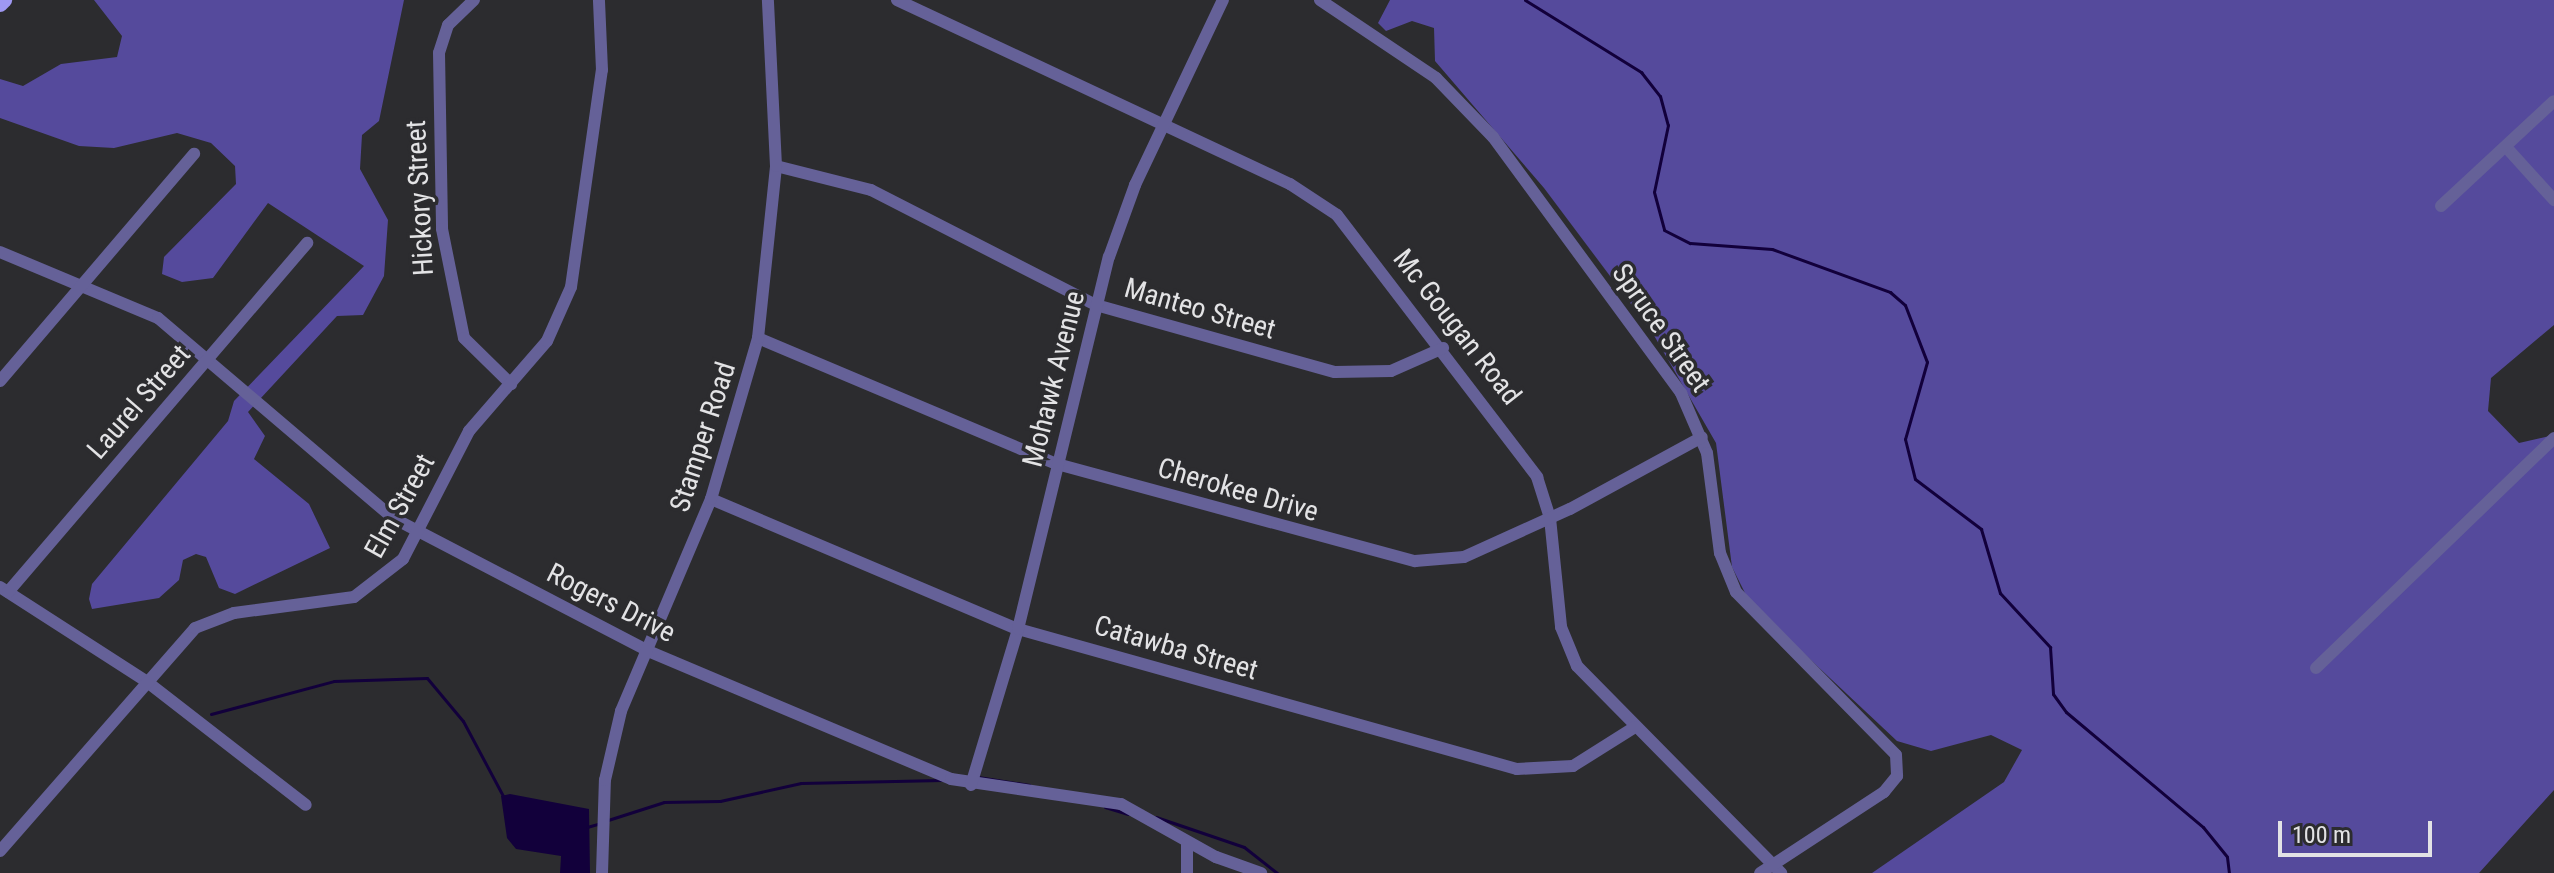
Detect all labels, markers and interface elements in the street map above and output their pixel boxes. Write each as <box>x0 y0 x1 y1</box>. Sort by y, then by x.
street label: Hickory Street <box>399 119 441 277</box>
street label: Mc Gougan Road <box>1386 243 1528 411</box>
street label: Spruce Street <box>1605 258 1717 398</box>
street label: Manteo Street <box>1121 271 1279 347</box>
street label: Mohawk Avenue <box>1016 288 1092 470</box>
street label: Laurel Street <box>80 338 198 466</box>
street label: Stamper Road <box>663 358 743 516</box>
street label: Elm Street <box>358 448 442 564</box>
street label: Cherokee Drive <box>1154 451 1322 529</box>
street label: Rogers Drive <box>541 556 681 650</box>
street label: Catawba Street <box>1090 609 1262 687</box>
scale bar <box>2282 805 2436 855</box>
text: 100 m <box>2292 821 2351 849</box>

